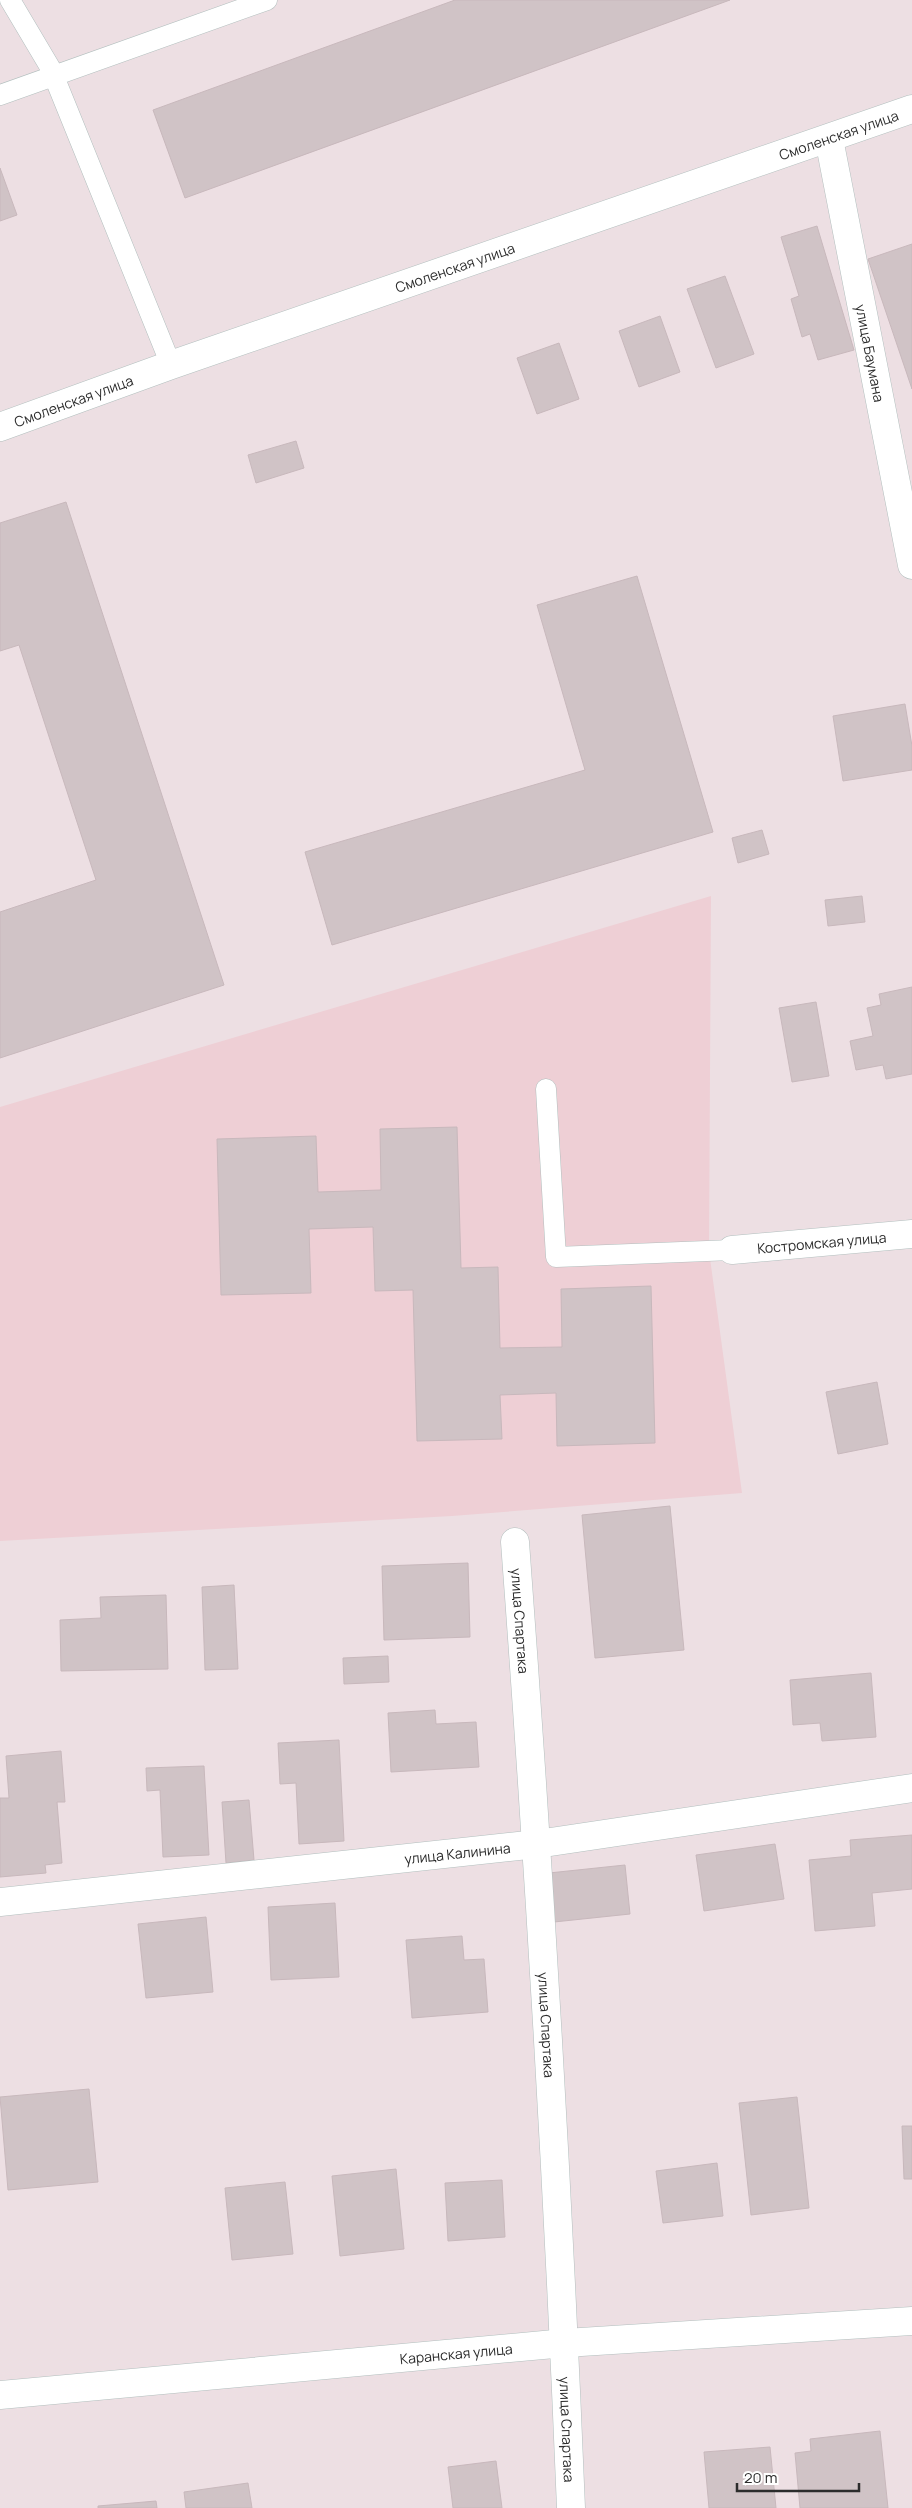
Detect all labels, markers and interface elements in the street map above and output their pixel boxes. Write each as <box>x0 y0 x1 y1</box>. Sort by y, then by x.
street label: Смоленская улица <box>776 105 901 164</box>
street label: Смоленская улица <box>392 238 517 296</box>
street label: улица Баумана <box>852 303 889 403</box>
street label: Смоленская улица <box>11 370 135 431</box>
street label: Костромская улица <box>756 1227 887 1257</box>
street label: улица Спартака <box>507 1567 534 1674</box>
street label: улица Калинина <box>403 1837 511 1868</box>
street label: улица Спартака <box>535 1972 560 2078</box>
street label: Каранская улица <box>399 2338 513 2368</box>
street label: улица Спартака <box>556 2376 579 2483</box>
scale bar <box>737 2460 860 2492</box>
text: 20 m <box>744 2467 777 2488</box>

